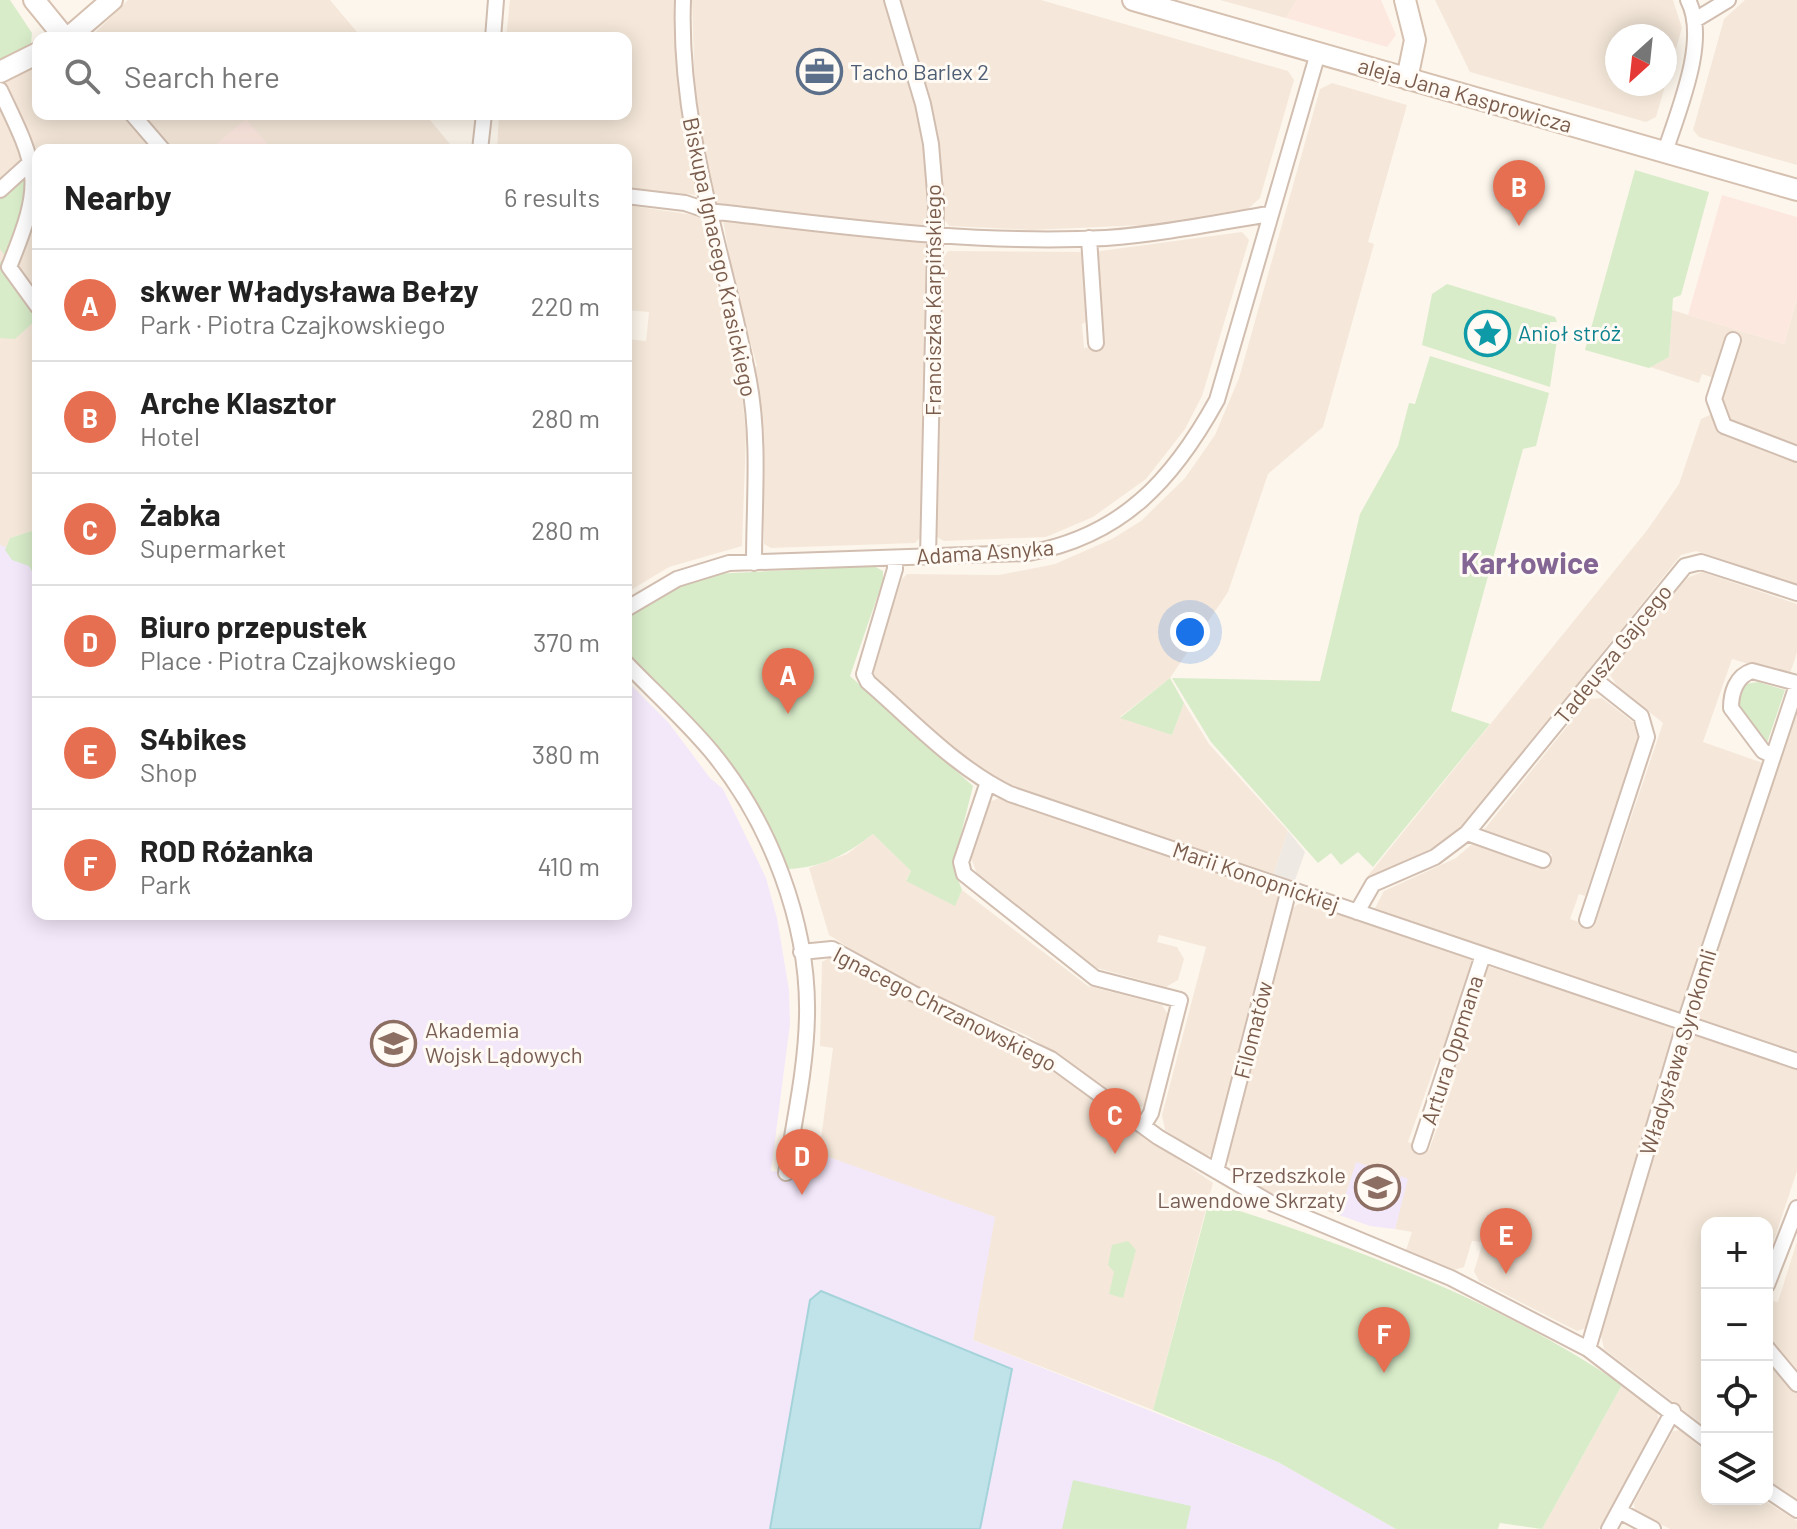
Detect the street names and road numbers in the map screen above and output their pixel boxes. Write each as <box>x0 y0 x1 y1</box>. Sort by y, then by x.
street label: aleja Jana Kasprowicza <box>1355 51 1575 137</box>
street label: Biskupa Ignacego Krasickiego <box>679 115 763 399</box>
street label: Franciszka Karpińskiego <box>919 184 945 416</box>
street label: Adama Asnyka <box>915 533 1055 569</box>
street label: Tadeusza Gajcego <box>1548 578 1676 728</box>
street label: Marii Konopnickiej <box>1170 835 1343 917</box>
street label: Ignacego Chrzanowskiego <box>829 940 1062 1076</box>
street label: Władysława Syrokomli <box>1633 945 1721 1158</box>
street label: Artura Oppmana <box>1415 972 1487 1128</box>
street label: Filomatów <box>1227 978 1277 1081</box>

